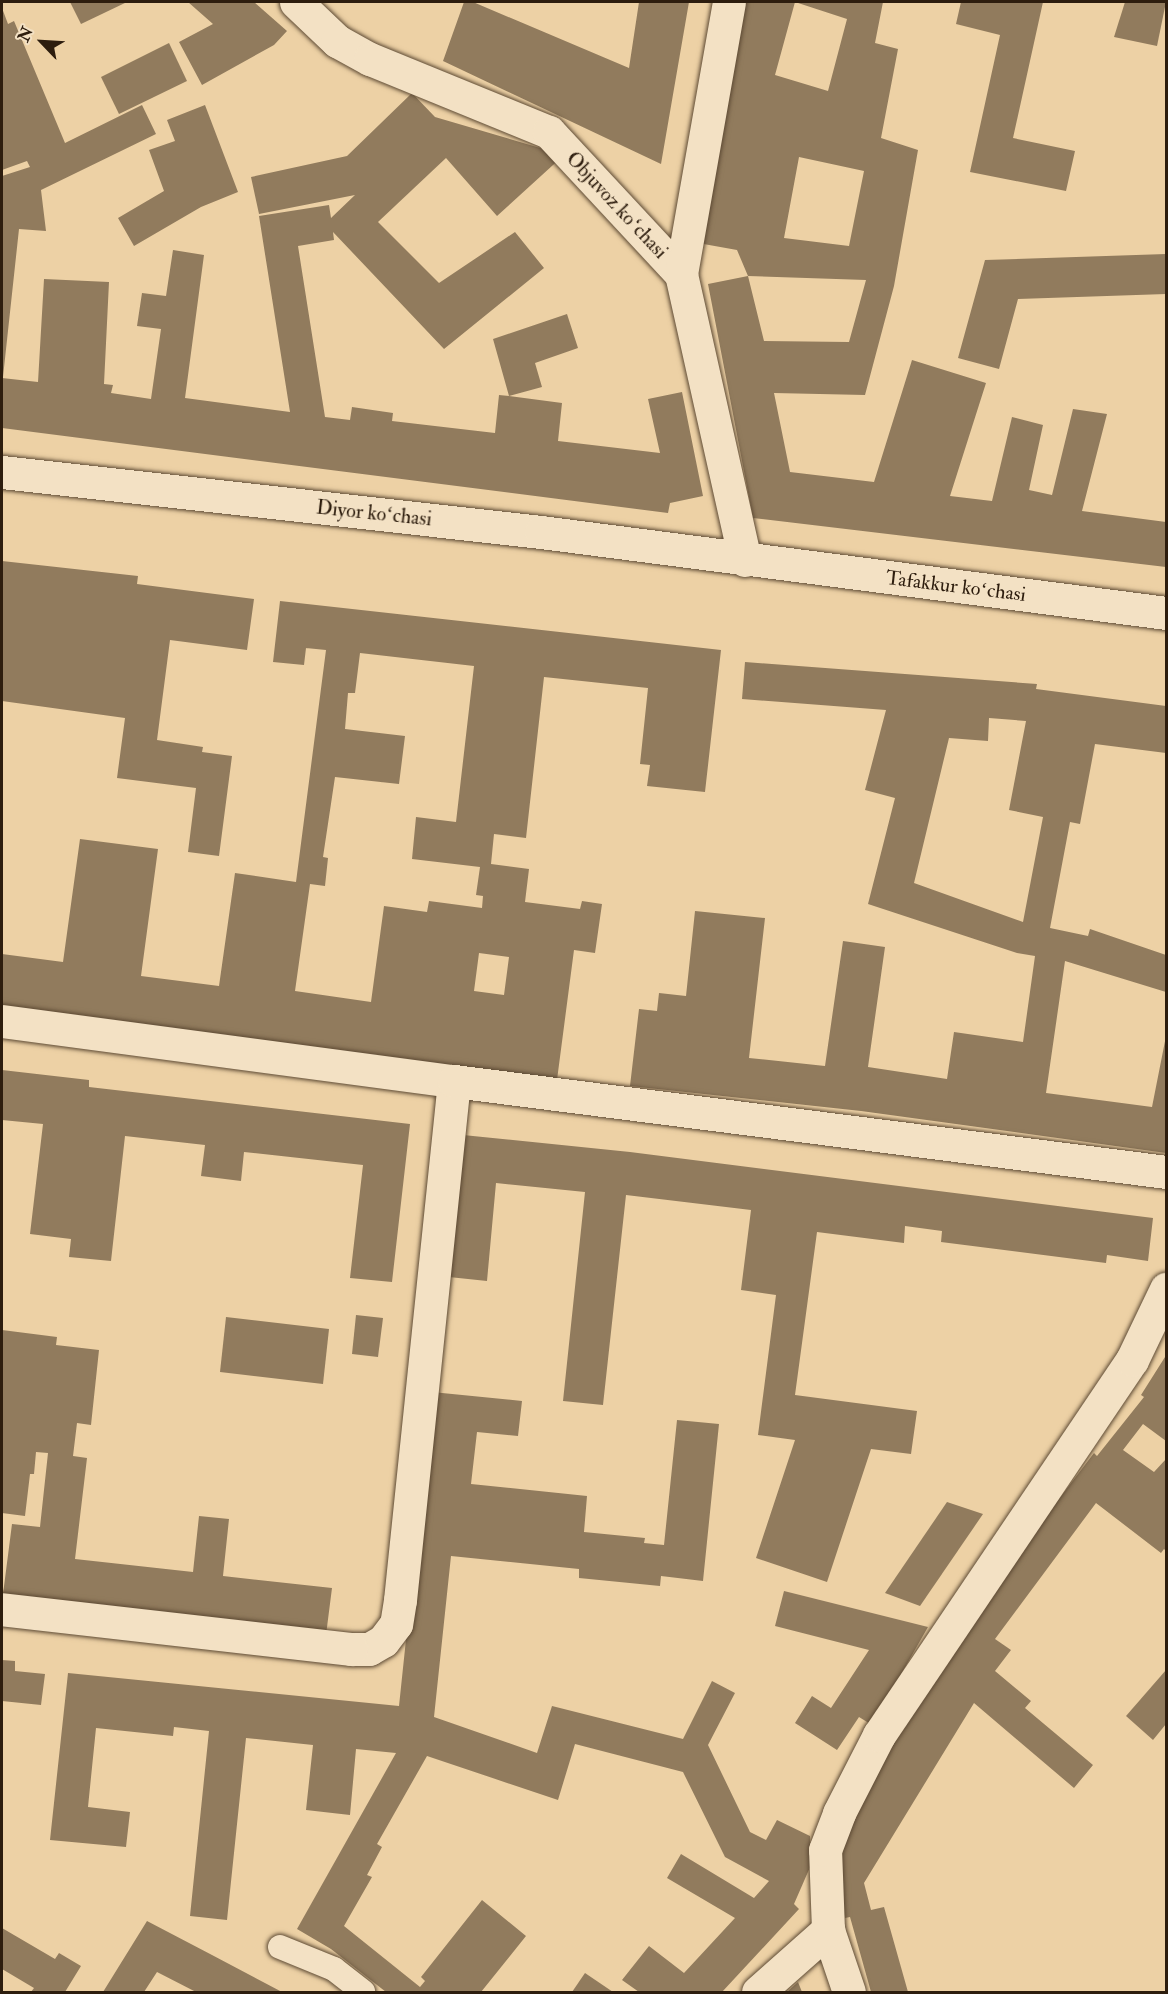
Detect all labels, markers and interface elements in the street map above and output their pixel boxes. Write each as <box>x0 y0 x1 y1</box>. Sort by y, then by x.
north arrow <box>12 12 72 72</box>
text: N <box>14 24 38 45</box>
street label: Objuvoz koʻchasi <box>561 147 673 263</box>
street label: Diyor koʻchasi <box>315 495 433 531</box>
street label: Tafakkur koʻchasi <box>885 566 1027 606</box>

